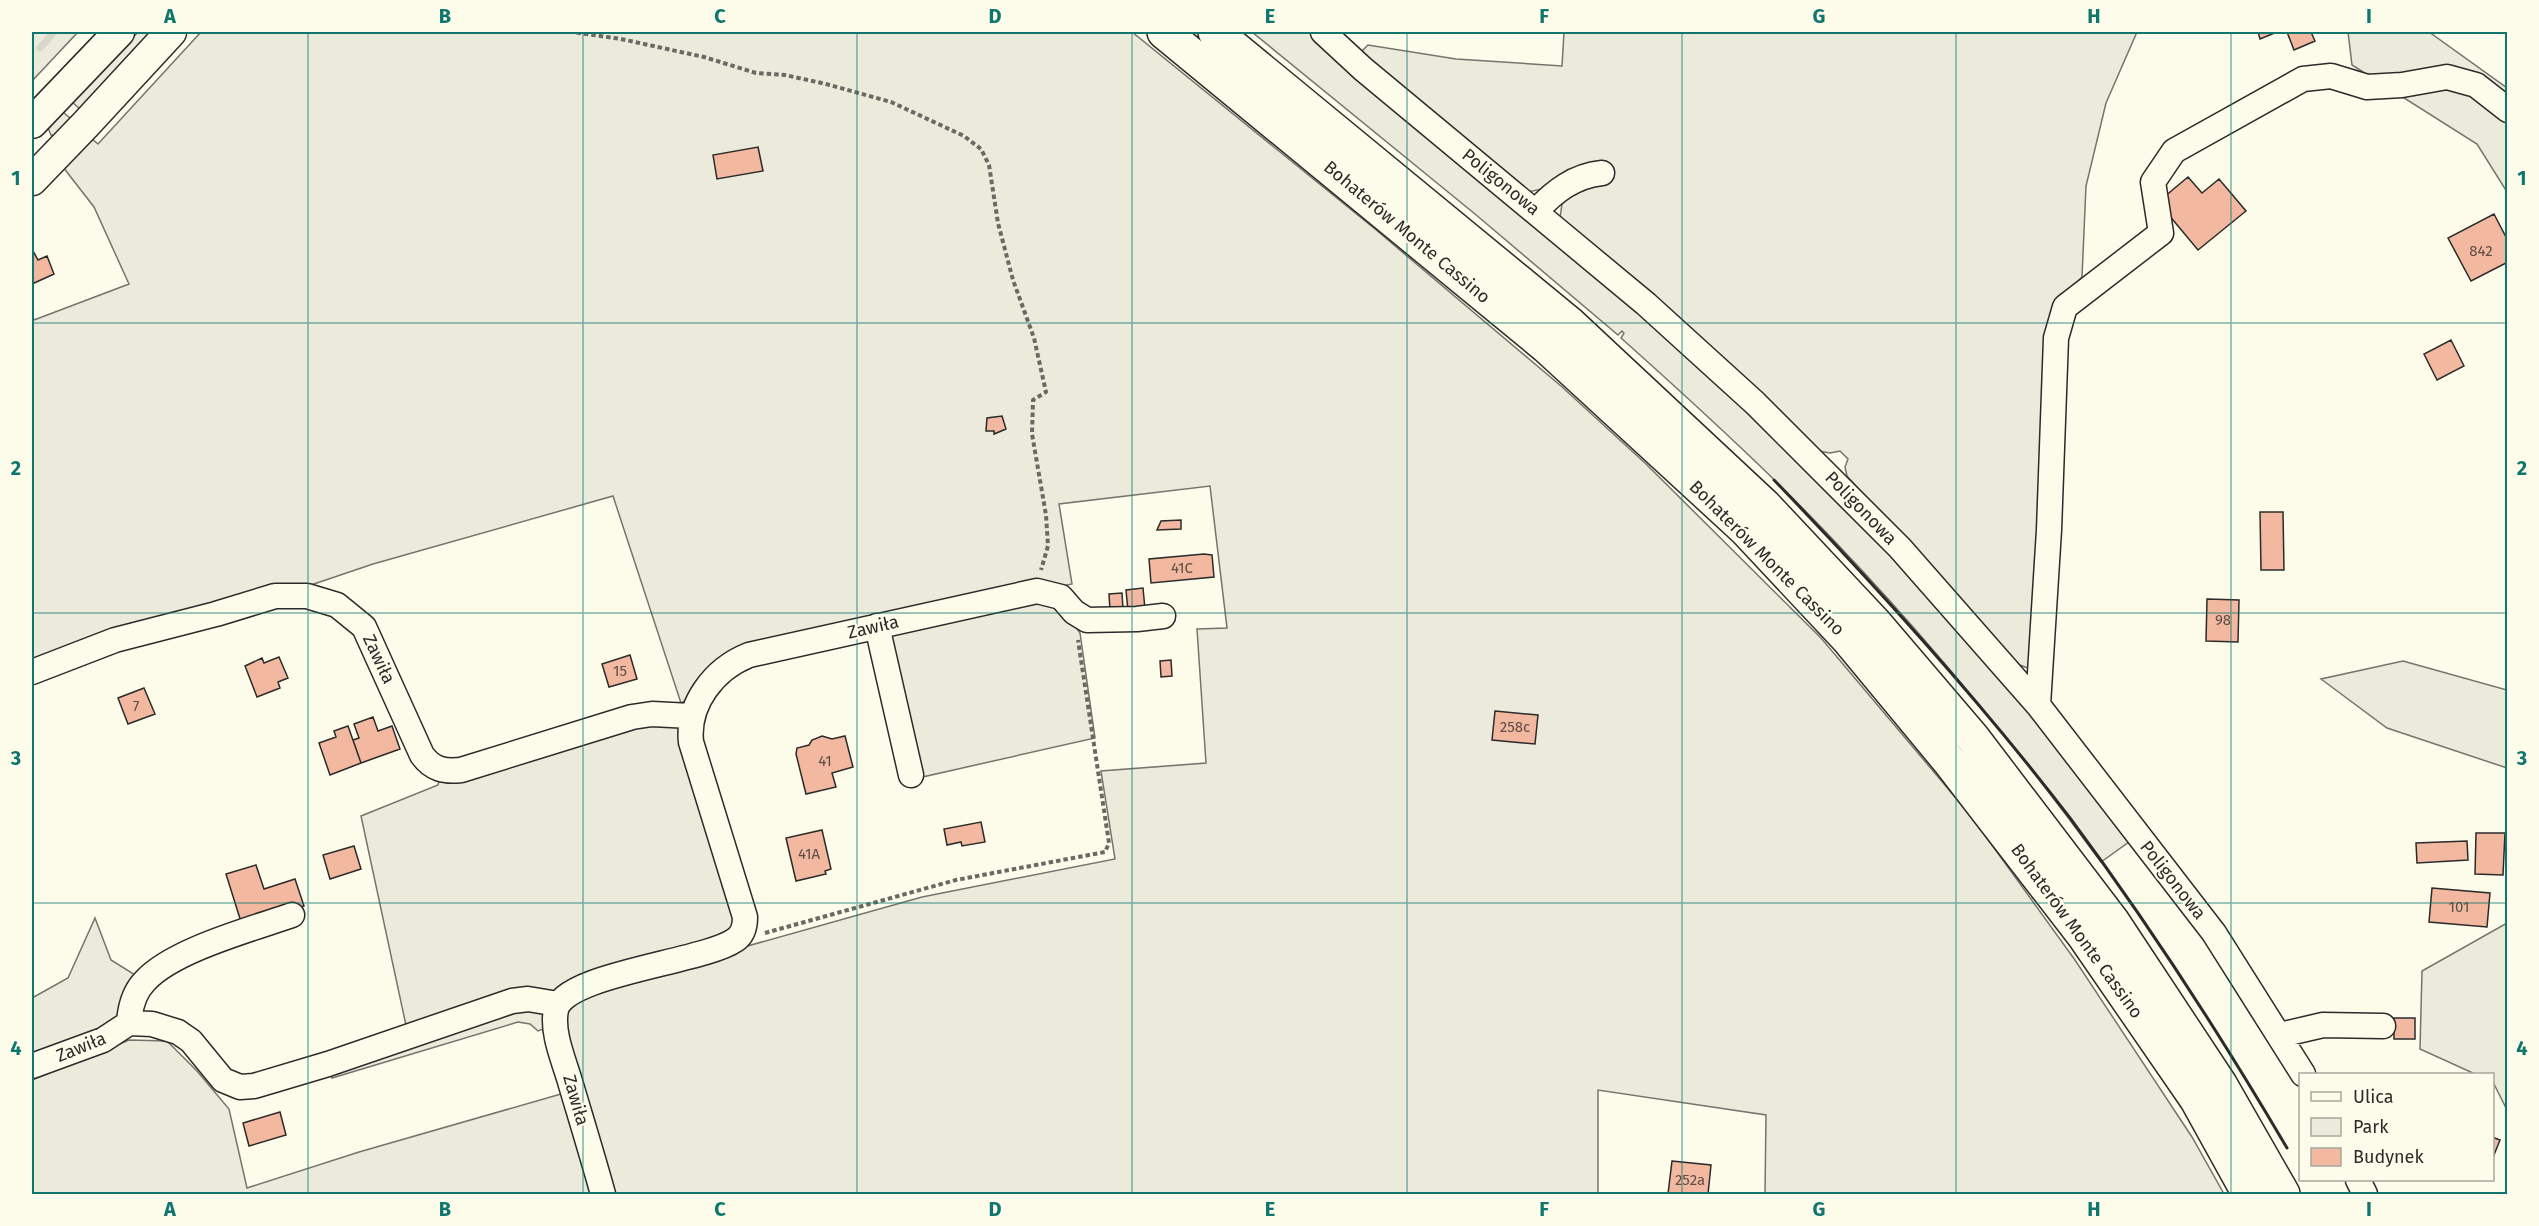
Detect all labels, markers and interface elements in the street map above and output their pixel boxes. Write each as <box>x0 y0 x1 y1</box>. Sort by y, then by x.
text: A <box>163 4 177 28</box>
text: B <box>439 4 451 28</box>
text: C <box>714 4 726 28</box>
text: D <box>988 4 1002 28</box>
text: E <box>1265 4 1275 28</box>
text: F <box>1539 4 1549 28</box>
text: G <box>1813 4 1825 28</box>
text: H <box>2087 4 2101 28</box>
text: I <box>2366 4 2372 28</box>
street label: Poligonowa <box>1458 144 1544 220</box>
street label: Bohaterów Monte Cassino <box>1319 156 1495 308</box>
text: 1 <box>11 166 21 190</box>
text: 1 <box>2517 166 2527 190</box>
house number: 842 <box>2469 242 2493 260</box>
text: 2 <box>11 456 21 480</box>
text: 2 <box>2517 456 2527 480</box>
street label: Poligonowa <box>1820 467 1902 549</box>
street label: Bohaterów Monte Cassino <box>1685 476 1849 640</box>
house number: 41C <box>1171 559 1194 577</box>
street label: Zawiła <box>845 610 901 644</box>
house number: 98 <box>2215 611 2231 629</box>
street label: Zawiła <box>358 631 400 687</box>
house number: 15 <box>613 662 627 680</box>
house number: 7 <box>133 697 140 715</box>
house number: 258c <box>1500 718 1530 736</box>
text: 3 <box>10 746 21 770</box>
text: 3 <box>2516 746 2527 770</box>
house number: 41 <box>818 752 832 770</box>
street label: Poligonowa <box>2135 836 2211 924</box>
street label: Bohaterów Monte Cassino <box>2006 839 2148 1023</box>
house number: 41A <box>798 845 821 863</box>
house number: 101 <box>2449 898 2470 916</box>
street label: Zawiła <box>53 1027 109 1067</box>
text: 4 <box>10 1036 22 1060</box>
text: 4 <box>2516 1036 2528 1060</box>
street label: Zawiła <box>558 1072 594 1128</box>
legend <box>2299 1073 2494 1181</box>
text: Ulica <box>2353 1086 2393 1108</box>
text: Park <box>2353 1116 2389 1138</box>
text: Budynek <box>2353 1146 2424 1168</box>
house number: 252a <box>1675 1171 1705 1189</box>
text: A <box>163 1197 177 1221</box>
text: B <box>439 1197 451 1221</box>
text: C <box>714 1197 726 1221</box>
text: D <box>988 1197 1002 1221</box>
text: E <box>1265 1197 1275 1221</box>
text: F <box>1539 1197 1549 1221</box>
text: G <box>1813 1197 1825 1221</box>
text: H <box>2087 1197 2101 1221</box>
text: I <box>2366 1197 2372 1221</box>

